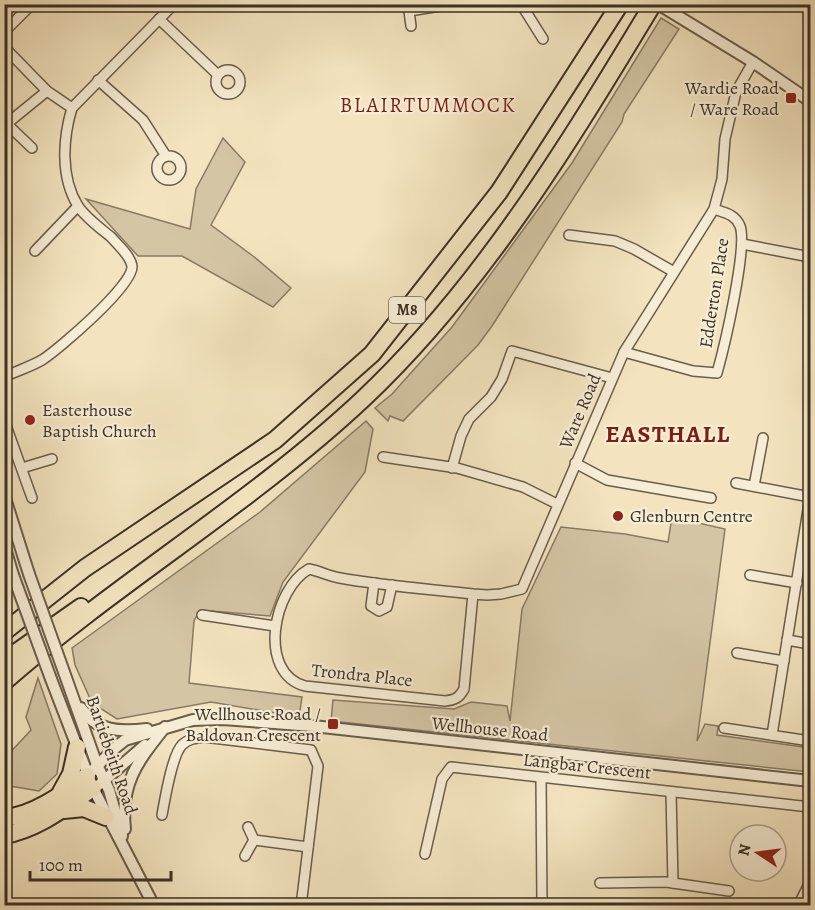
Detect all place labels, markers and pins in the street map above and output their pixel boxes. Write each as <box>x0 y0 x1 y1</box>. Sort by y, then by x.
place label: Wardie Road / Ware Road <box>684 76 779 121</box>
marker: Wardie Road / Ware Road <box>784 91 798 105</box>
place label: Easterhouse Baptish Church <box>42 398 157 443</box>
marker: Easterhouse Baptish Church <box>23 413 37 427</box>
place label: Glenburn Centre <box>630 504 753 528</box>
marker: Glenburn Centre <box>611 509 625 523</box>
place label: Wellhouse Road / Baldovan Crescent <box>185 702 321 747</box>
marker: Wellhouse Road / Baldovan Crescent <box>326 717 340 731</box>

